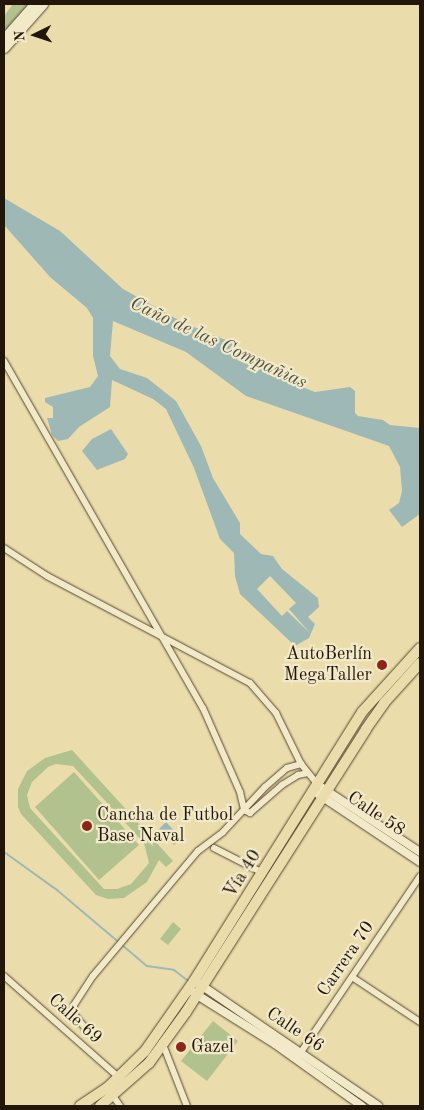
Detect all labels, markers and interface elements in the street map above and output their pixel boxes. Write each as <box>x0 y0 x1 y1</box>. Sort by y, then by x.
north arrow <box>10 10 60 60</box>
text: N <box>13 30 27 42</box>
water label: Caño de las Compañias <box>126 293 310 395</box>
place label: AutoBerlín MegaTaller <box>284 644 372 686</box>
marker: AutoBerlín MegaTaller <box>376 659 388 671</box>
street label: Calle 58 <box>343 787 409 841</box>
place label: Cancha de Futbol Base Naval <box>97 805 233 848</box>
marker: Cancha de Futbol Base Naval <box>81 820 93 832</box>
street label: Vía 40 <box>220 846 266 902</box>
street label: Carrera 70 <box>313 917 379 1001</box>
street label: Calle 69 <box>44 989 106 1049</box>
street label: Calle 66 <box>262 1003 328 1057</box>
place label: Gazel <box>191 1036 234 1058</box>
marker: Gazel <box>175 1041 187 1053</box>

